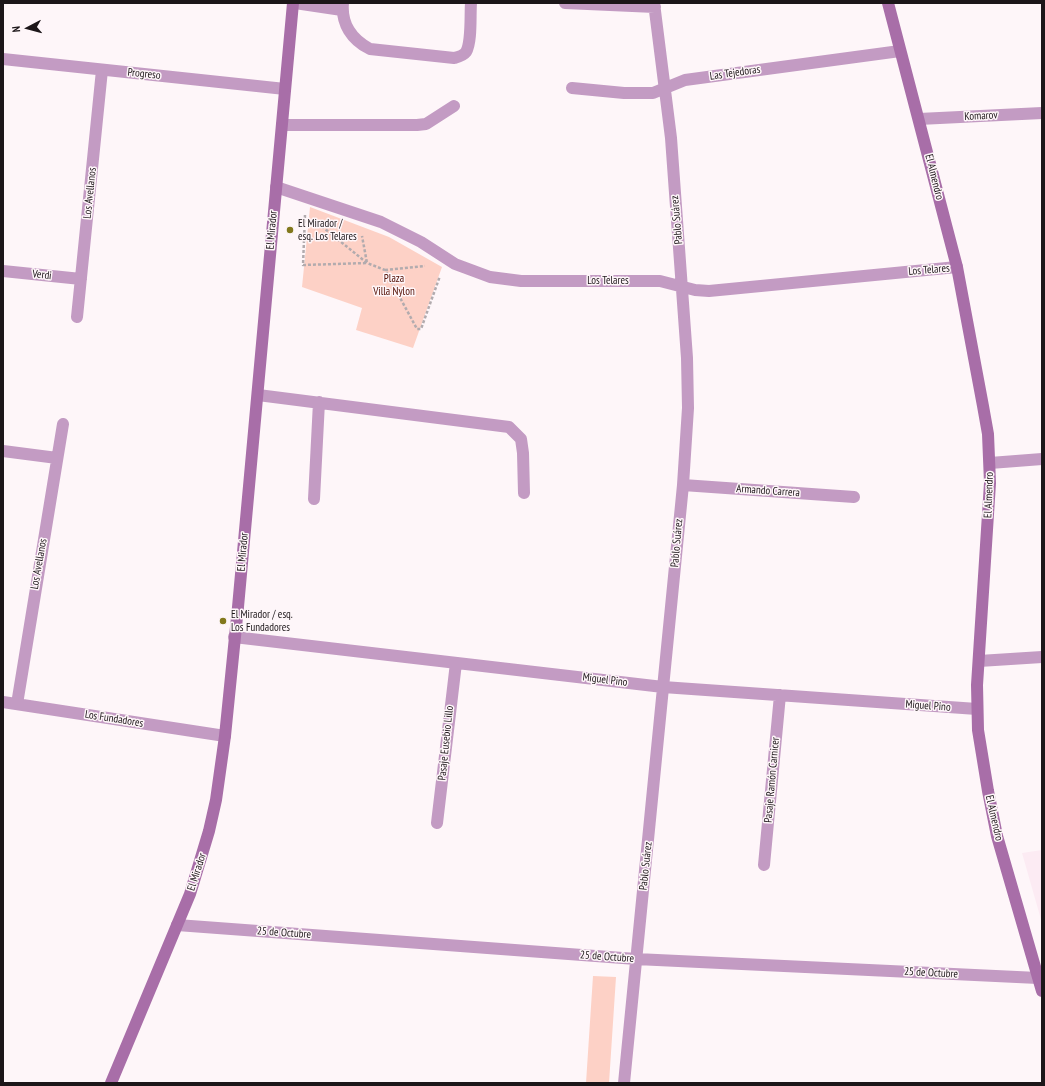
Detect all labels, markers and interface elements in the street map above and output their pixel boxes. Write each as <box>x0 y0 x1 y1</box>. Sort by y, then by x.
north arrow <box>8 8 48 48</box>
text: N <box>9 26 23 33</box>
street label: Las Tejedoras <box>709 63 761 83</box>
street label: Progreso <box>127 66 161 82</box>
street label: Komarov <box>964 109 998 123</box>
street label: El Almendro <box>922 153 946 201</box>
street label: Los Avellanos <box>81 167 99 219</box>
street label: Pablo Suárez <box>668 195 686 245</box>
street label: El Mirador <box>264 210 280 250</box>
place label: El Mirador / esq. Los Telares <box>298 217 357 243</box>
marker: El Mirador / esq. Los Telares <box>285 225 295 235</box>
street label: Los Telares <box>908 262 950 278</box>
street label: Verdi <box>32 267 52 283</box>
park label: Plaza Villa Nylon <box>373 272 415 298</box>
street label: Los Telares <box>587 274 629 288</box>
street label: El Almendro <box>982 472 996 518</box>
street label: Armando Carrera <box>736 482 800 500</box>
street label: Pablo Suárez <box>668 518 686 568</box>
street label: El Mirador <box>235 532 251 572</box>
street label: Los Avellanos <box>28 538 50 590</box>
place label: El Mirador / esq. Los Fundadores <box>231 608 293 634</box>
marker: El Mirador / esq. Los Fundadores <box>218 616 228 626</box>
street label: Miguel Pino <box>582 671 628 689</box>
street label: Miguel Pino <box>905 698 951 714</box>
street label: Pasaje Eusebio Lillo <box>436 705 456 781</box>
street label: Los Fundadores <box>84 708 144 730</box>
street label: Pasaje Ramón Carnicer <box>762 737 782 823</box>
street label: El Almendro <box>982 794 1006 842</box>
street label: Pablo Suárez <box>637 841 655 891</box>
street label: El Mirador <box>185 851 209 893</box>
street label: 25 de Octubre <box>257 925 311 941</box>
street label: 25 de Octubre <box>580 949 634 965</box>
street label: 25 de Octubre <box>904 965 958 981</box>

